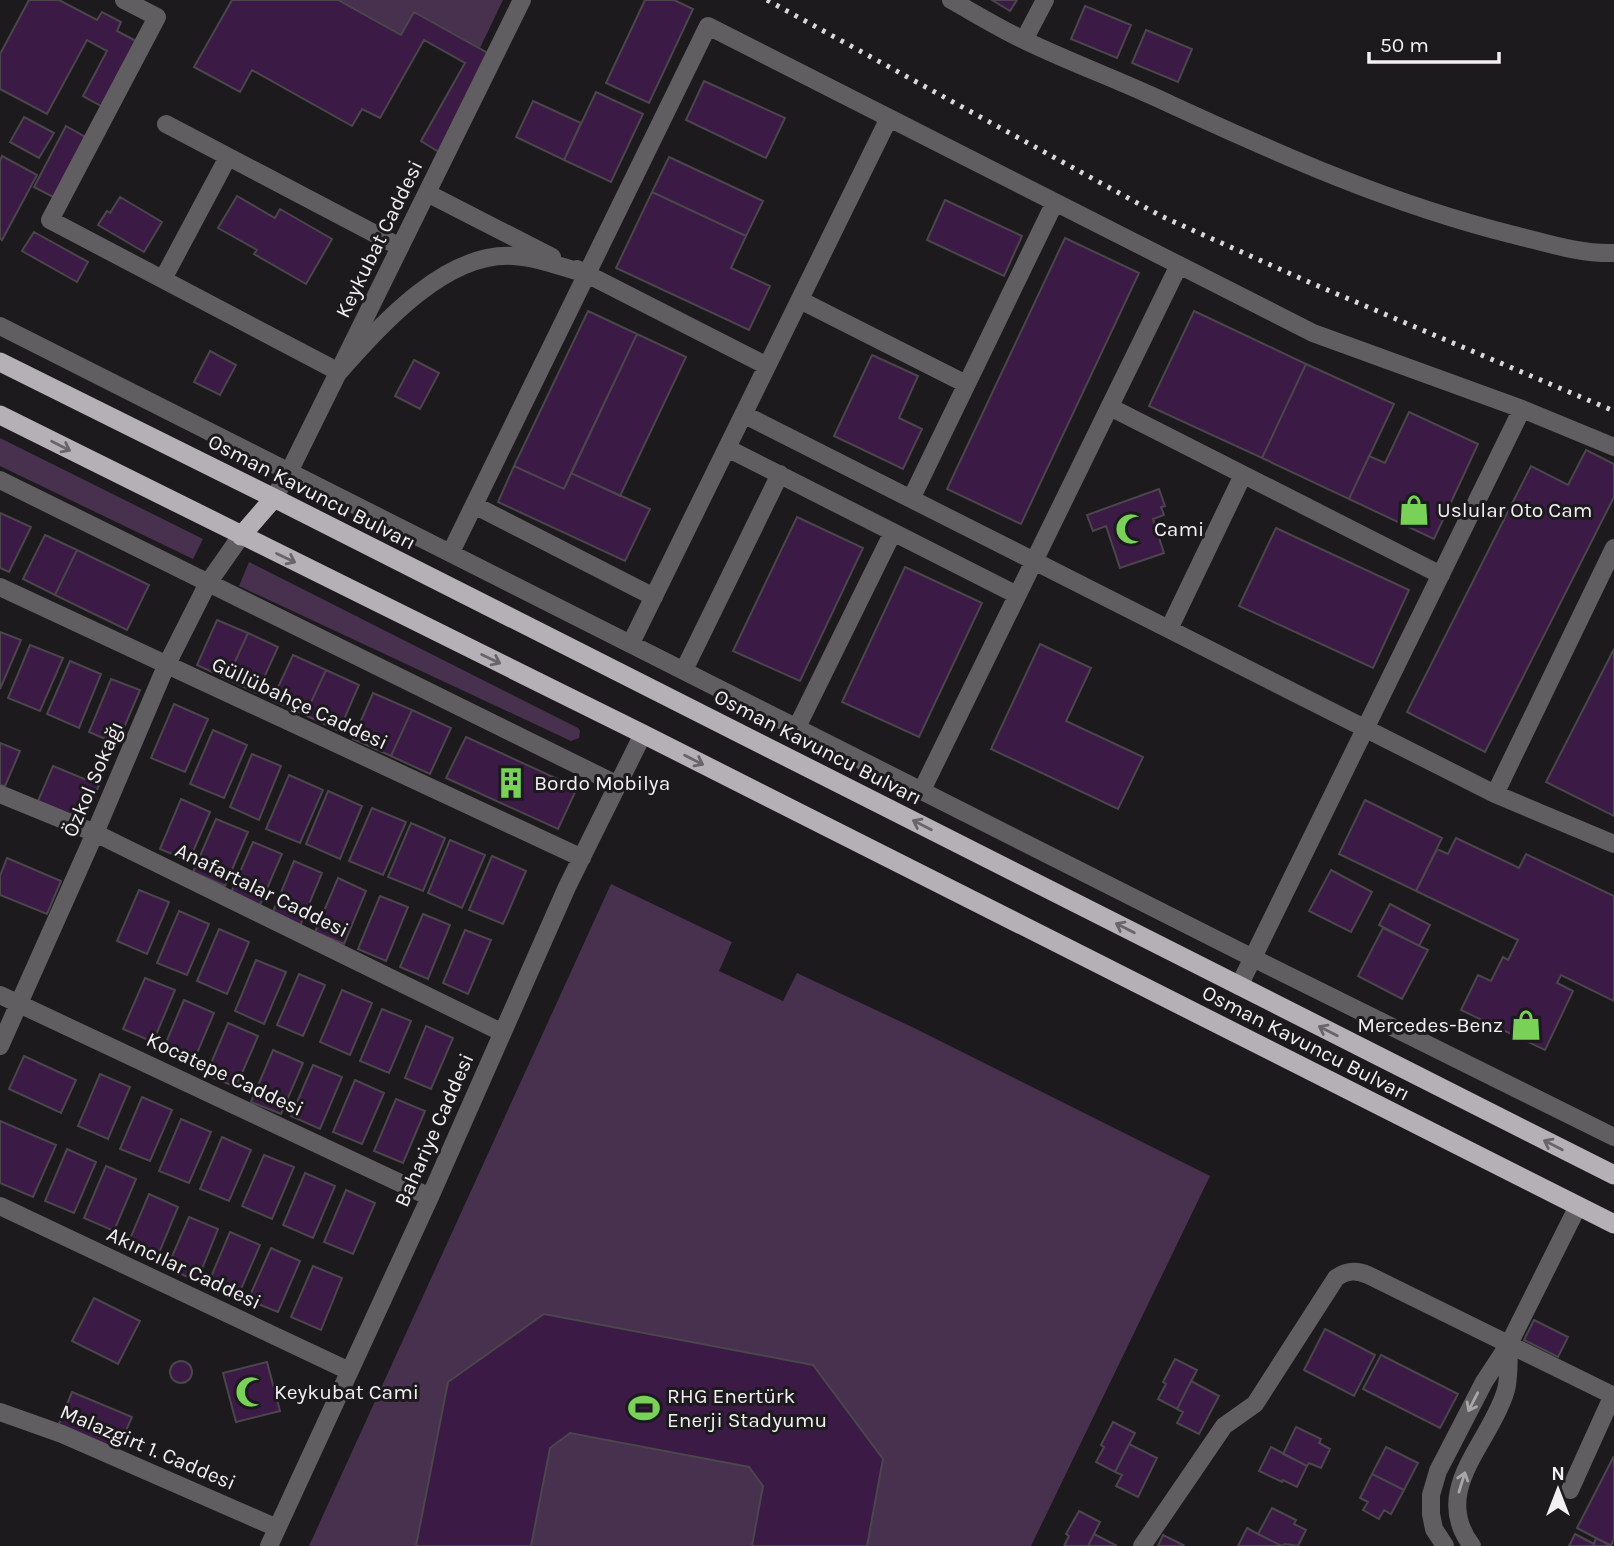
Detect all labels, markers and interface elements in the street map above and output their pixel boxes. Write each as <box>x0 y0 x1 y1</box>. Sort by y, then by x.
scale bar <box>1369 21 1498 65</box>
text: 50 m <box>1380 33 1429 57</box>
street label: Keykubat Caddesi <box>330 156 428 322</box>
street label: Osman Kavuncu Bulvarı <box>204 429 420 555</box>
one-way arrow <box>50 439 71 453</box>
shop icon: Uslular Oto Cam <box>1397 493 1431 527</box>
place label: Uslular Oto Cam <box>1437 498 1592 522</box>
mosque icon: Cami <box>1114 512 1148 546</box>
place label: Cami <box>1154 517 1204 541</box>
one-way arrow <box>275 552 296 566</box>
street label: Güllübahçe Caddesi <box>208 652 392 754</box>
one-way arrow <box>480 652 501 666</box>
street label: Osman Kavuncu Bulvarı <box>710 684 926 810</box>
street label: Özkol Sokağı <box>58 718 128 840</box>
one-way arrow <box>684 753 704 767</box>
building icon: Bordo Mobilya <box>494 766 528 800</box>
place label: Bordo Mobilya <box>534 771 670 795</box>
one-way arrow <box>912 818 933 832</box>
street label: Anafartalar Caddesi <box>172 838 352 942</box>
one-way arrow <box>1115 921 1136 935</box>
street label: Osman Kavuncu Bulvarı <box>1198 980 1414 1106</box>
shop icon: Mercedes-Benz <box>1509 1008 1543 1042</box>
place label: Mercedes-Benz <box>1357 1013 1503 1037</box>
one-way arrow <box>1318 1023 1339 1037</box>
street label: Kocatepe Caddesi <box>143 1027 307 1121</box>
street label: Bahariye Caddesi <box>389 1049 479 1211</box>
one-way arrow <box>1543 1137 1564 1151</box>
street label: Akıncılar Caddesi <box>103 1222 265 1314</box>
mosque icon: Keykubat Cami <box>234 1375 268 1409</box>
place label: Keykubat Cami <box>274 1380 419 1404</box>
place label: RHG Enertürk Enerji Stadyumu <box>667 1384 827 1432</box>
sports icon: RHG Enertürk Enerji Stadyumu <box>627 1391 661 1425</box>
one-way arrow <box>1466 1392 1480 1412</box>
street label: Malazgirt 1. Caddesi <box>57 1399 239 1495</box>
north arrow <box>1523 1455 1593 1525</box>
text: N <box>1551 1463 1565 1485</box>
one-way arrow <box>1457 1472 1470 1494</box>

